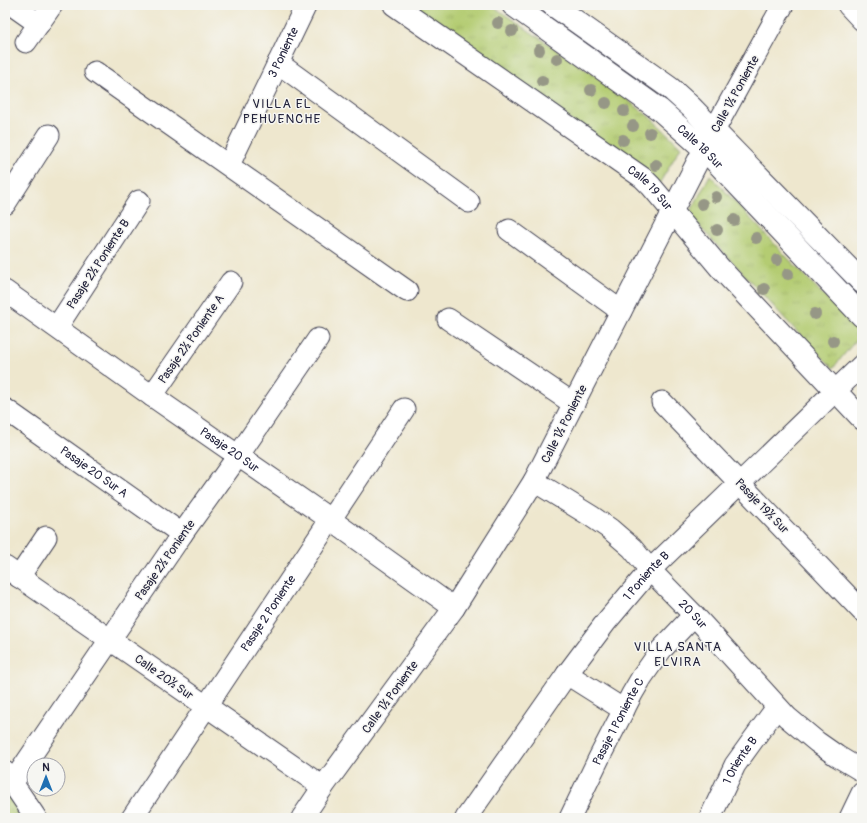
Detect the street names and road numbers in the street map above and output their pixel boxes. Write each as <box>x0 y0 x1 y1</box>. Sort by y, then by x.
street label: 3 Poniente <box>265 25 302 80</box>
street label: Calle 1½ Poniente <box>708 53 763 135</box>
street label: Calle 18 Sur <box>674 122 726 173</box>
street label: Calle 19 Sur <box>624 162 676 214</box>
street label: Pasaje 2½ Poniente B <box>64 216 133 312</box>
street label: Pasaje 2½ Poniente A <box>155 292 228 387</box>
street label: Calle 1½ Poniente <box>538 382 591 466</box>
street label: Pasaje 20 Sur <box>197 424 262 476</box>
street label: Pasaje 20 Sur A <box>57 443 131 501</box>
street label: Pasaje 19½ Sur <box>732 476 792 538</box>
street label: Pasaje 2½ Poniente <box>132 517 199 603</box>
street label: 1 Poniente B <box>620 548 673 604</box>
street label: Pasaje 2 Poniente <box>238 572 299 654</box>
street label: 20 Sur <box>675 597 710 633</box>
street label: Calle 20½ Sur <box>131 652 197 704</box>
street label: Calle 1½ Poniente <box>359 658 422 736</box>
street label: Pasaje 1 Poniente C <box>590 675 648 768</box>
street label: 1 Oriente B <box>720 734 761 787</box>

